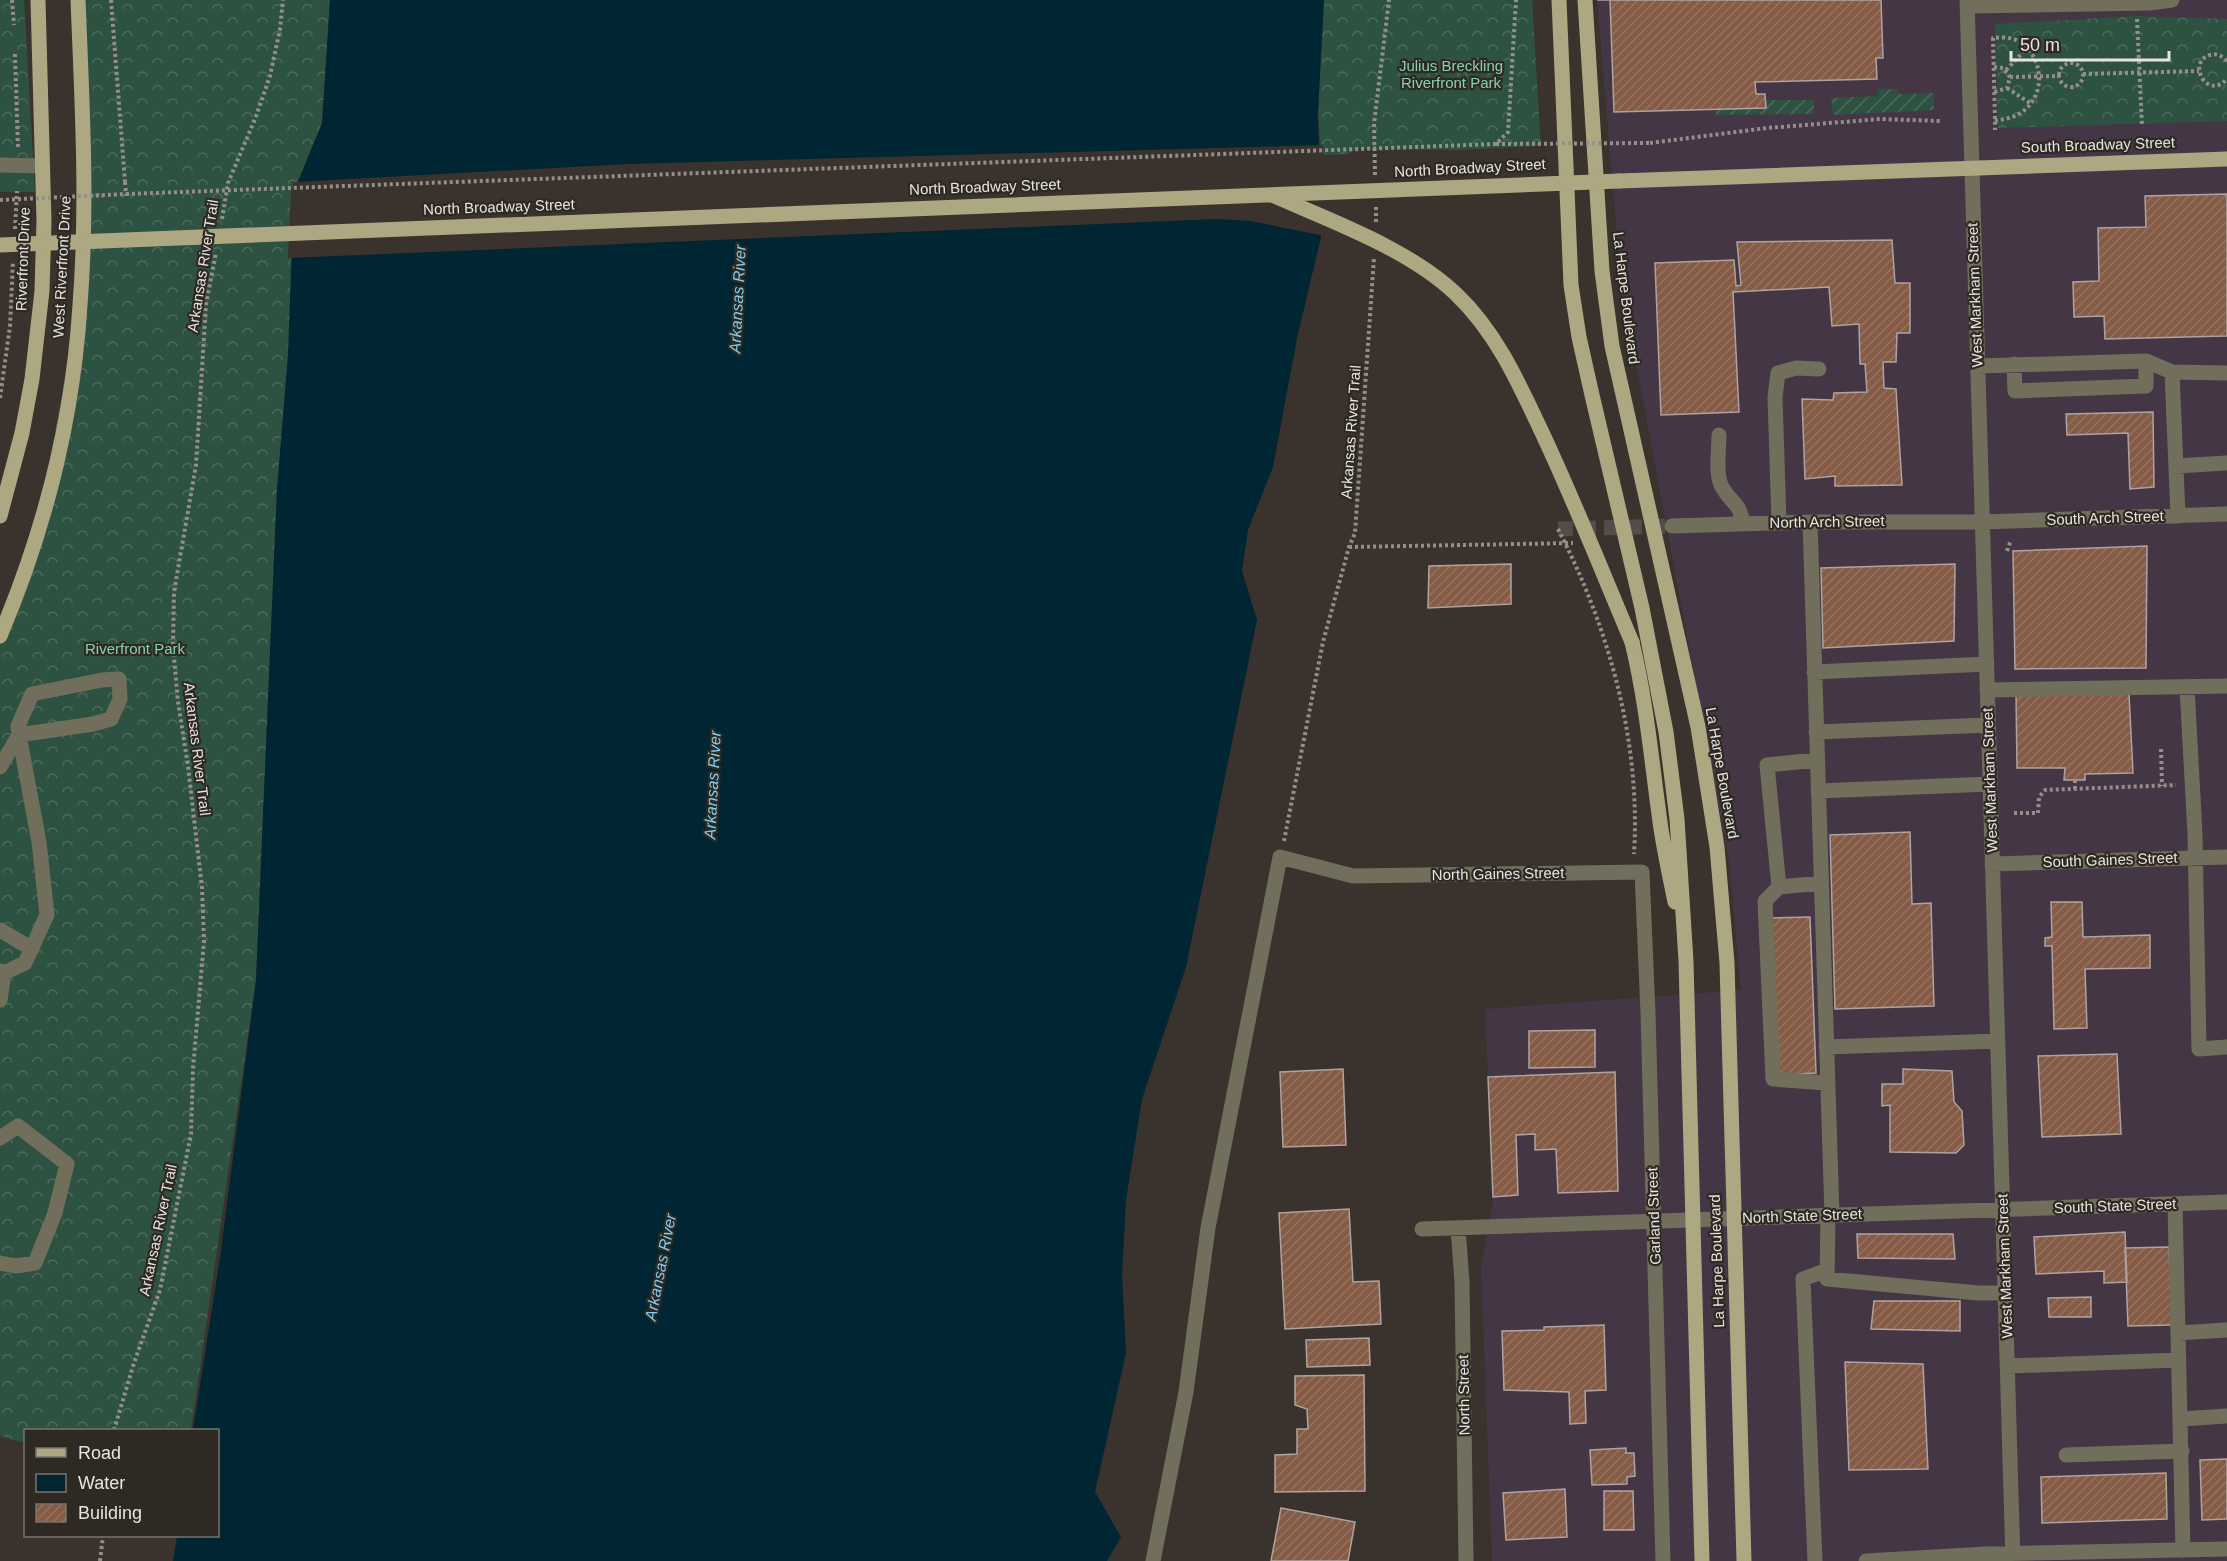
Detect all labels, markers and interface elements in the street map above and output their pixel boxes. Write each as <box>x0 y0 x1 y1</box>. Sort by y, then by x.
scale bar <box>2011 24 2168 62</box>
text: 50 m <box>2020 35 2060 55</box>
park label: Julius Breckling Riverfront Park <box>1399 57 1503 91</box>
street label: South Broadway Street <box>2021 133 2176 156</box>
street label: North Broadway Street <box>1394 155 1547 180</box>
street label: North Broadway Street <box>909 175 1062 198</box>
street label: West Riverfront Drive <box>49 195 74 338</box>
street label: North Broadway Street <box>423 195 576 218</box>
street label: Arkansas River Trail <box>184 198 221 334</box>
street label: Riverfront Drive <box>12 207 33 311</box>
street label: West Markham Street <box>1963 222 1986 368</box>
street label: La Harpe Boulevard <box>1610 231 1643 365</box>
water label: Arkansas River <box>726 244 749 355</box>
street label: Arkansas River Trail <box>1337 364 1364 499</box>
street label: South Arch Street <box>2046 507 2165 528</box>
street label: North Arch Street <box>1769 512 1885 531</box>
park label: Riverfront Park <box>85 640 186 657</box>
street label: Arkansas River Trail <box>181 681 214 817</box>
street label: La Harpe Boulevard <box>1703 706 1742 840</box>
street label: West Markham Street <box>1978 707 2001 853</box>
water label: Arkansas River <box>701 730 724 841</box>
street label: South Gaines Street <box>2042 849 2179 870</box>
street label: North Gaines Street <box>1432 864 1565 883</box>
street label: Arkansas River Trail <box>135 1162 180 1297</box>
street label: Garland Street <box>1643 1166 1664 1265</box>
street label: West Markham Street <box>1993 1193 2016 1339</box>
street label: La Harpe Boulevard <box>1706 1194 1727 1328</box>
street label: South State Street <box>2053 1195 2177 1216</box>
street label: North State Street <box>1742 1205 1863 1226</box>
water label: Arkansas River <box>642 1212 679 1323</box>
street label: North Street <box>1454 1354 1473 1436</box>
legend <box>24 1429 219 1537</box>
text: Road <box>78 1443 121 1463</box>
text: Water <box>78 1473 125 1493</box>
text: Building <box>78 1503 142 1523</box>

